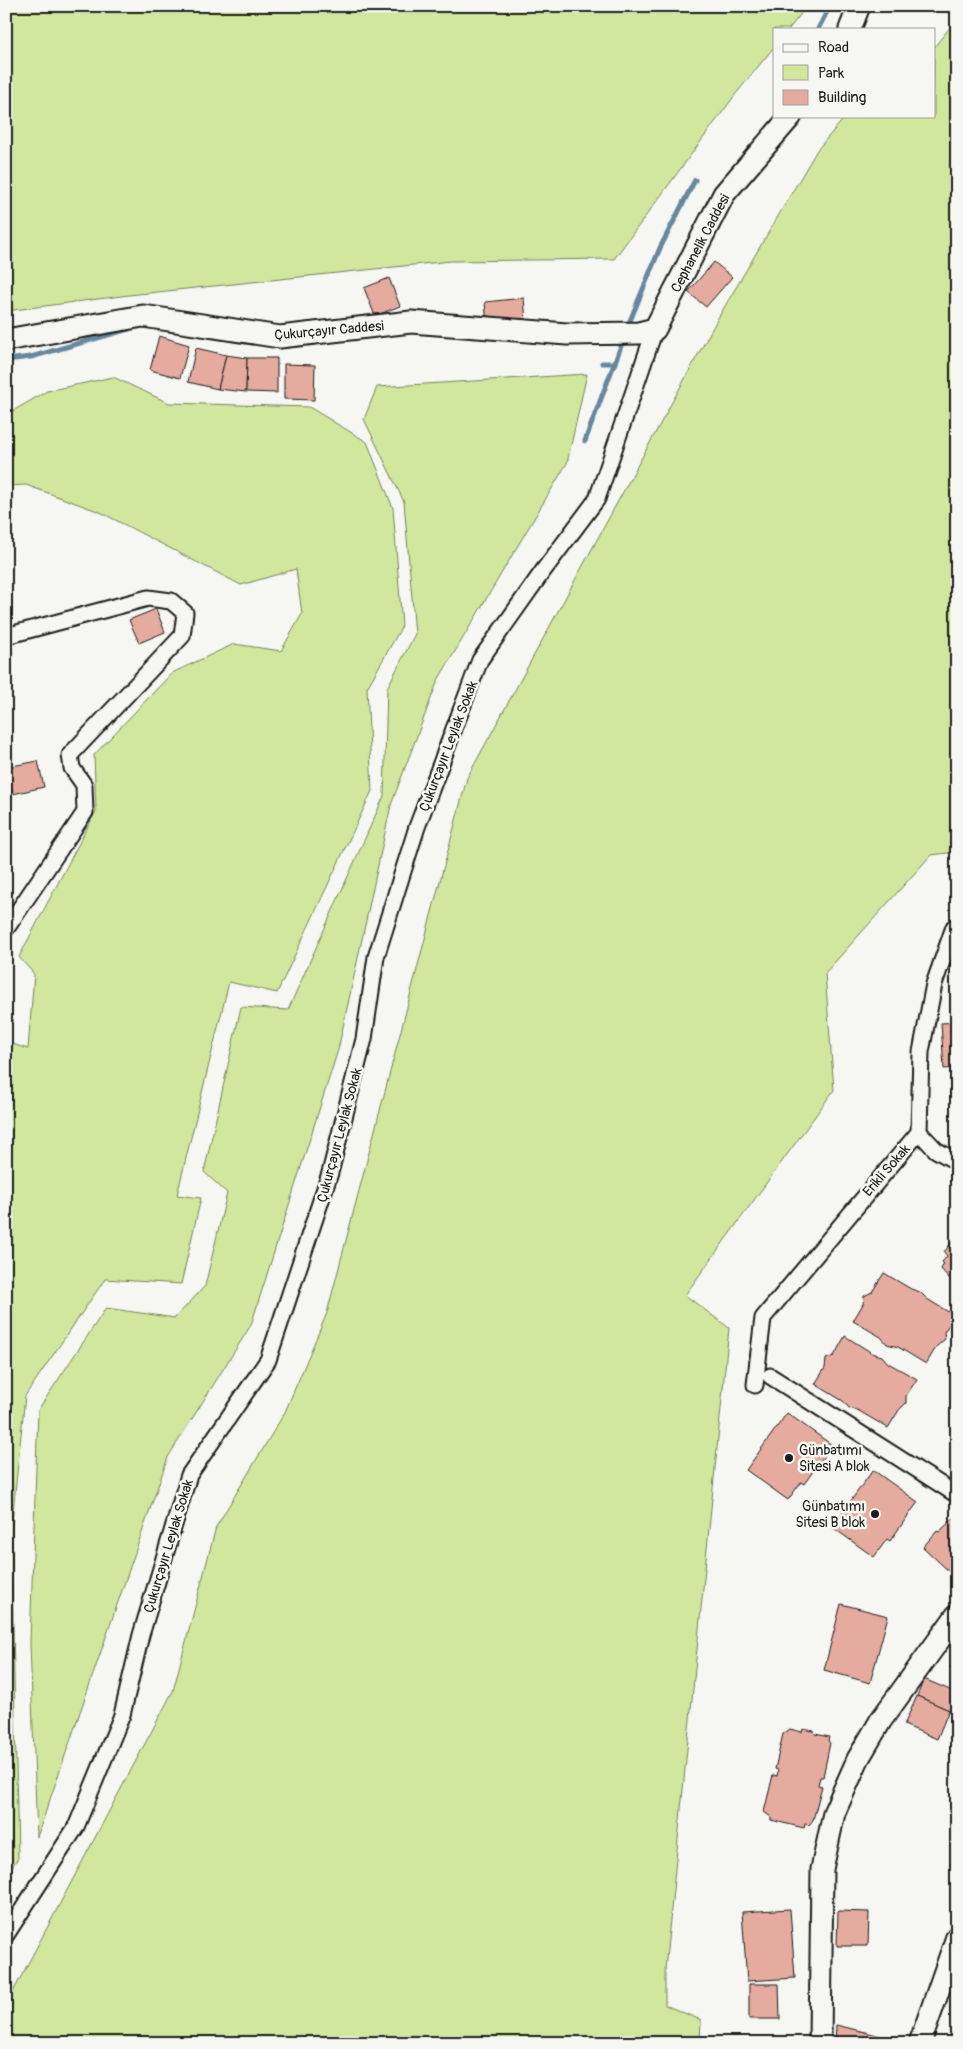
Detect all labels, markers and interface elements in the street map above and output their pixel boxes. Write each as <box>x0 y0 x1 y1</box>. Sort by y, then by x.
legend <box>773 28 936 118</box>
text: Road <box>818 38 849 57</box>
text: Park <box>818 64 845 83</box>
text: Building <box>818 88 866 107</box>
street label: Cephanelik Caddesi <box>667 191 734 295</box>
street label: Çukurçayır Caddesi <box>274 317 385 344</box>
street label: Çukurçayır Leylak Sokak <box>416 678 481 814</box>
street label: Çukurçayır Leylak Sokak <box>313 1066 366 1204</box>
street label: Erikli Sokak <box>859 1141 914 1200</box>
place label: Günbatımı Sitesi A blok <box>799 1442 870 1475</box>
marker: Günbatımı Sitesi A blok <box>783 1452 795 1464</box>
street label: Çukurçayır Leylak Sokak <box>140 1477 197 1615</box>
place label: Günbatımı Sitesi B blok <box>795 1498 865 1531</box>
marker: Günbatımı Sitesi B blok <box>869 1508 881 1520</box>

